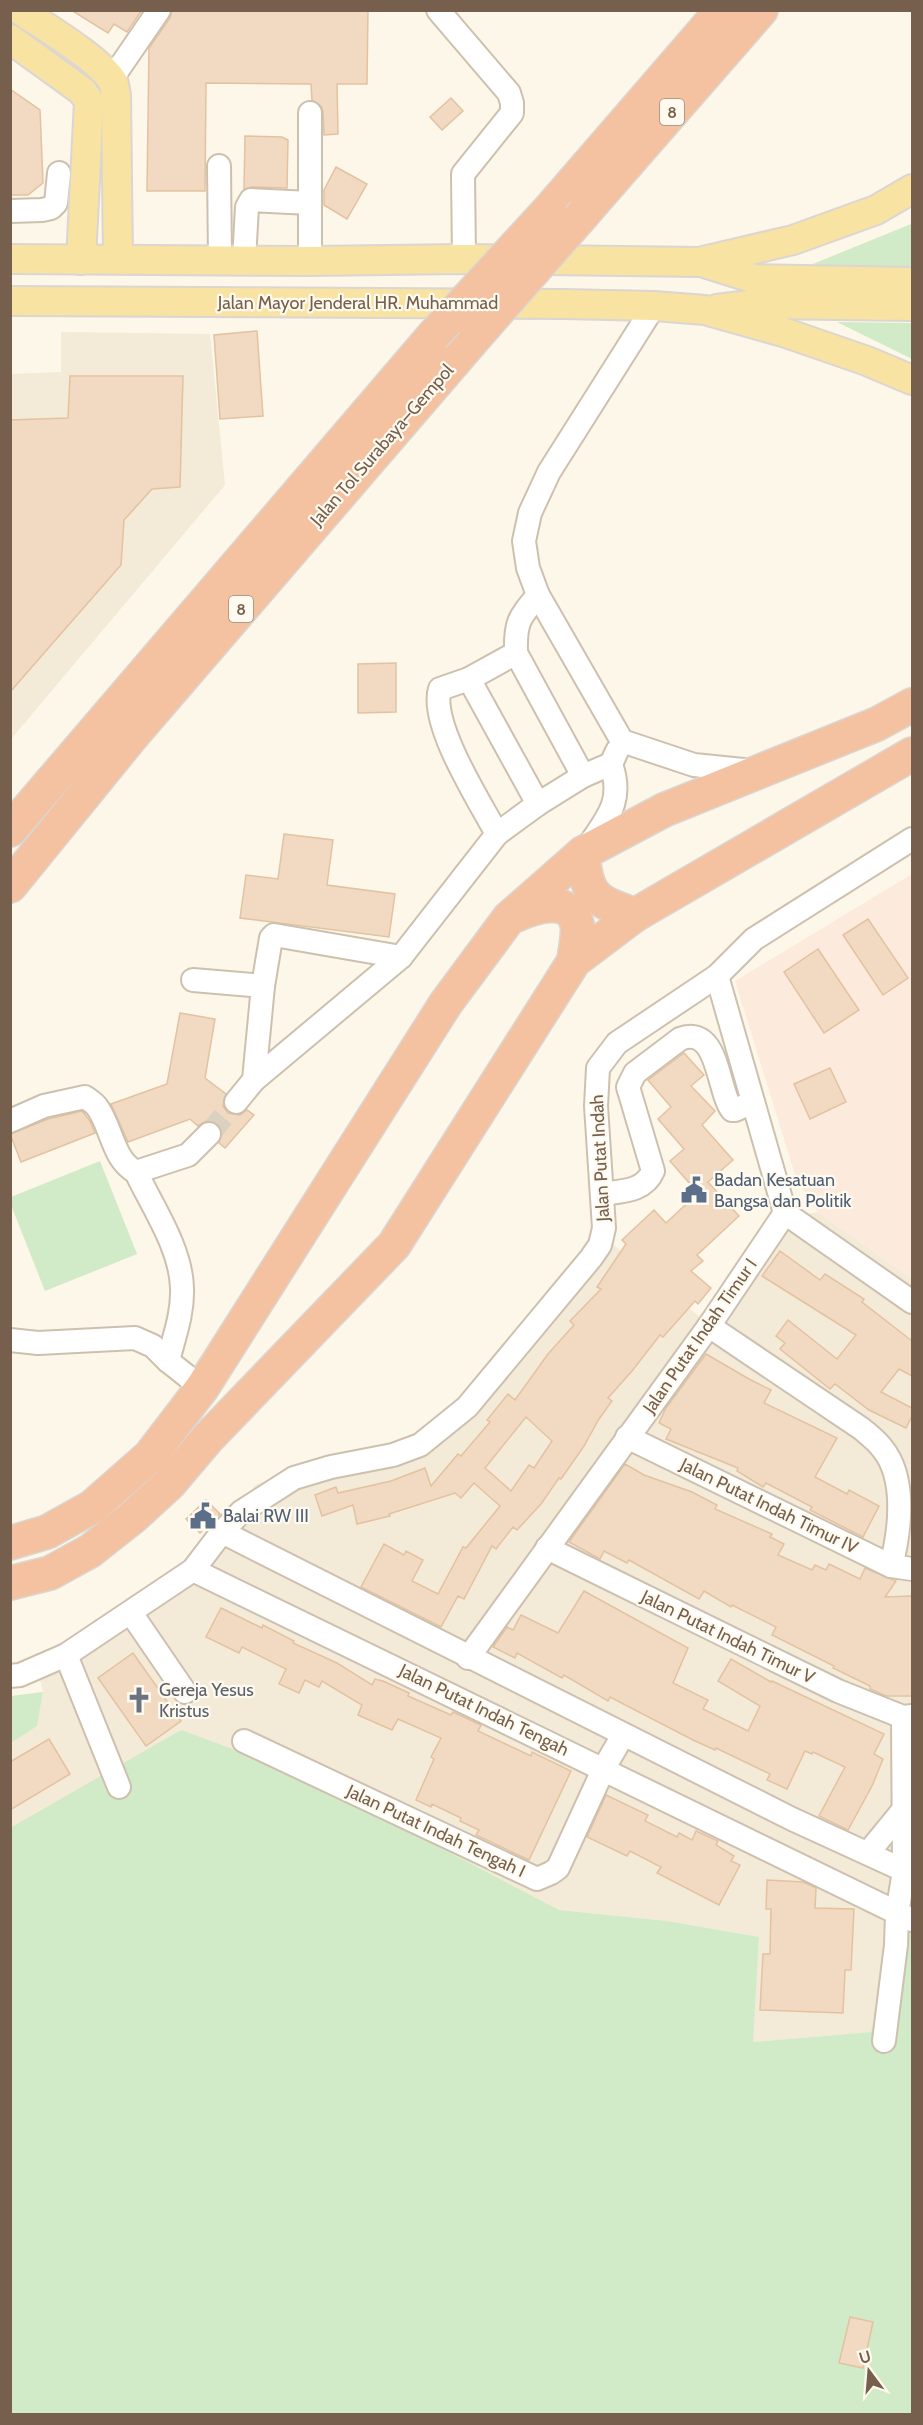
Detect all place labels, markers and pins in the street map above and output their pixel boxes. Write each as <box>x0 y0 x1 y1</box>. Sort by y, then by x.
place label: Badan Kesatuan Bangsa dan Politik <box>714 1169 852 1212</box>
public building icon: Badan Kesatuan Bangsa dan Politik <box>679 1175 709 1205</box>
public building icon: Balai RW III <box>188 1501 218 1531</box>
place label: Balai RW III <box>223 1505 309 1527</box>
place label: Gereja Yesus Kristus <box>159 1679 254 1722</box>
church icon: Gereja Yesus Kristus <box>124 1685 154 1715</box>

